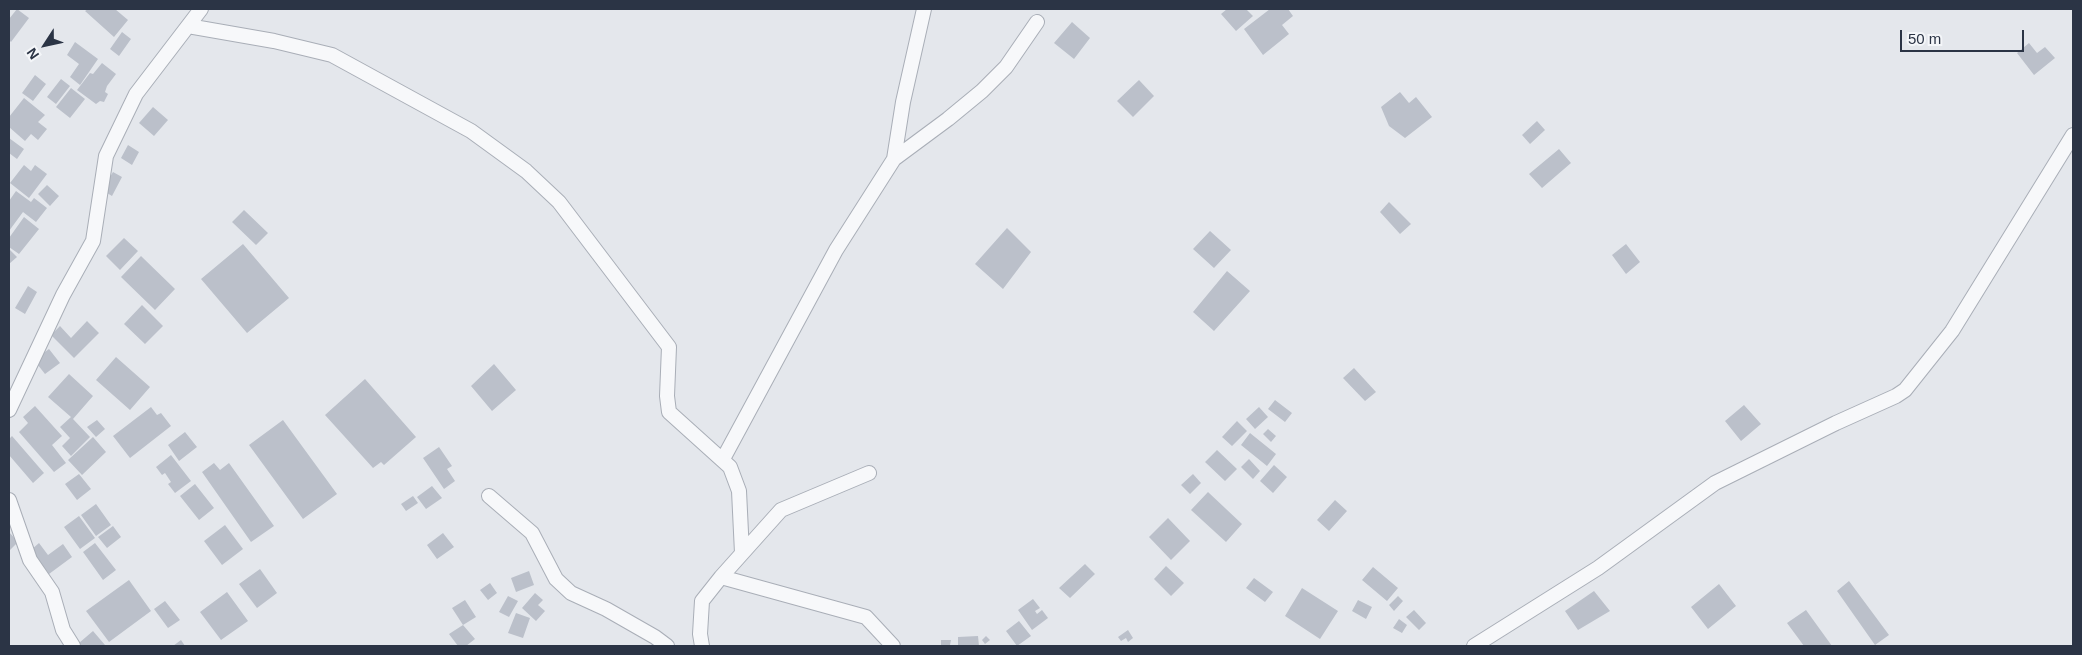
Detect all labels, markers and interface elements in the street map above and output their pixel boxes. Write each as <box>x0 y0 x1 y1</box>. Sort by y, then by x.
north arrow <box>20 20 70 70</box>
scale bar <box>1902 20 2026 52</box>
text: 50 m <box>1908 30 1941 47</box>
text: N <box>23 45 42 62</box>

